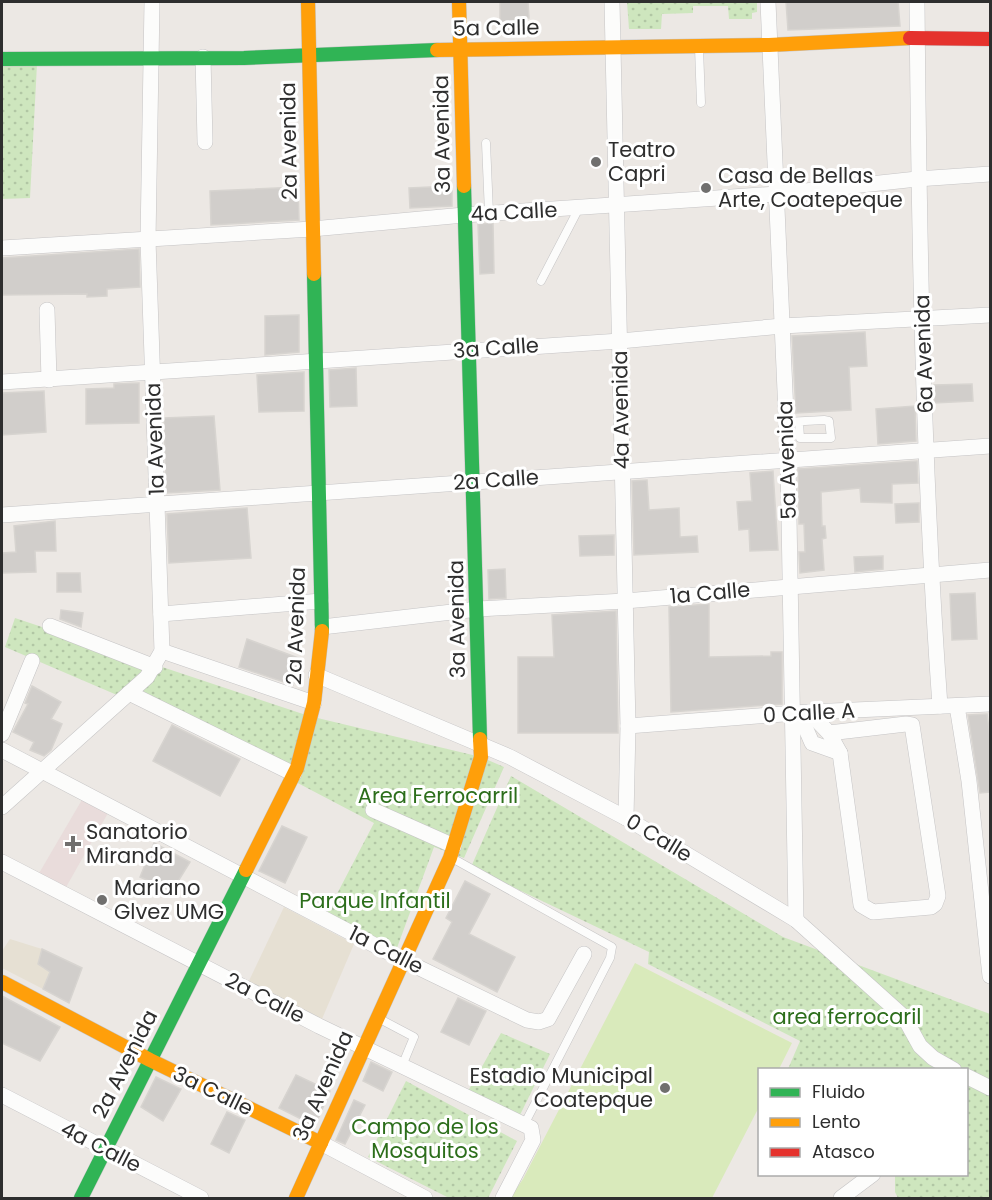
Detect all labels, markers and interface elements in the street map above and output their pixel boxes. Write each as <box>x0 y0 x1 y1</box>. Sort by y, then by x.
street label: 5a Calle <box>452 12 540 43</box>
street label: 3a Avenida <box>426 75 457 193</box>
street label: 2a Avenida <box>273 82 304 200</box>
place label: Teatro Capri <box>608 135 676 188</box>
marker: Teatro Capri <box>589 155 603 169</box>
place label: Casa de Bellas Arte, Coatepeque <box>718 161 903 214</box>
marker: Casa de Bellas Arte, Coatepeque <box>699 181 713 195</box>
street label: 4a Calle <box>470 195 558 228</box>
street label: 6a Avenida <box>907 294 940 414</box>
street label: 3a Calle <box>452 330 540 365</box>
street label: 4a Avenida <box>605 350 636 470</box>
street label: 1a Avenida <box>138 382 171 496</box>
street label: 5a Avenida <box>770 400 803 520</box>
street label: 2a Calle <box>452 462 540 497</box>
street label: 3a Avenida <box>441 560 472 678</box>
street label: 2a Avenida <box>279 567 312 685</box>
street label: 1a Calle <box>669 575 751 610</box>
street label: 0 Calle A <box>762 696 856 729</box>
park label: Area Ferrocarril <box>358 781 518 810</box>
street label: 0 Calle <box>621 806 698 869</box>
place label: Sanatorio Miranda <box>86 817 188 870</box>
marker: Sanatorio Miranda <box>64 835 82 853</box>
place label: Mariano Glvez UMG <box>114 873 224 926</box>
park label: Parque Infantil <box>299 886 451 915</box>
marker: Mariano Glvez UMG <box>95 893 109 907</box>
street label: 1a Calle <box>344 918 429 981</box>
street label: 2a Calle <box>220 965 310 1030</box>
park label: area ferrocaril <box>773 1002 922 1031</box>
street label: 2a Avenida <box>85 1005 164 1123</box>
street label: 3a Avenida <box>285 1026 360 1146</box>
street label: 3a Calle <box>168 1059 258 1122</box>
place label: Estadio Municipal Coatepque <box>469 1061 653 1114</box>
legend <box>758 1068 968 1176</box>
text: Fluido <box>812 1079 865 1104</box>
marker: Estadio Municipal Coatepque <box>658 1081 672 1095</box>
text: Lento <box>812 1109 861 1134</box>
park label: Campo de los Mosquitos <box>351 1112 499 1165</box>
street label: 4a Calle <box>56 1114 146 1179</box>
text: Atasco <box>812 1139 875 1164</box>

